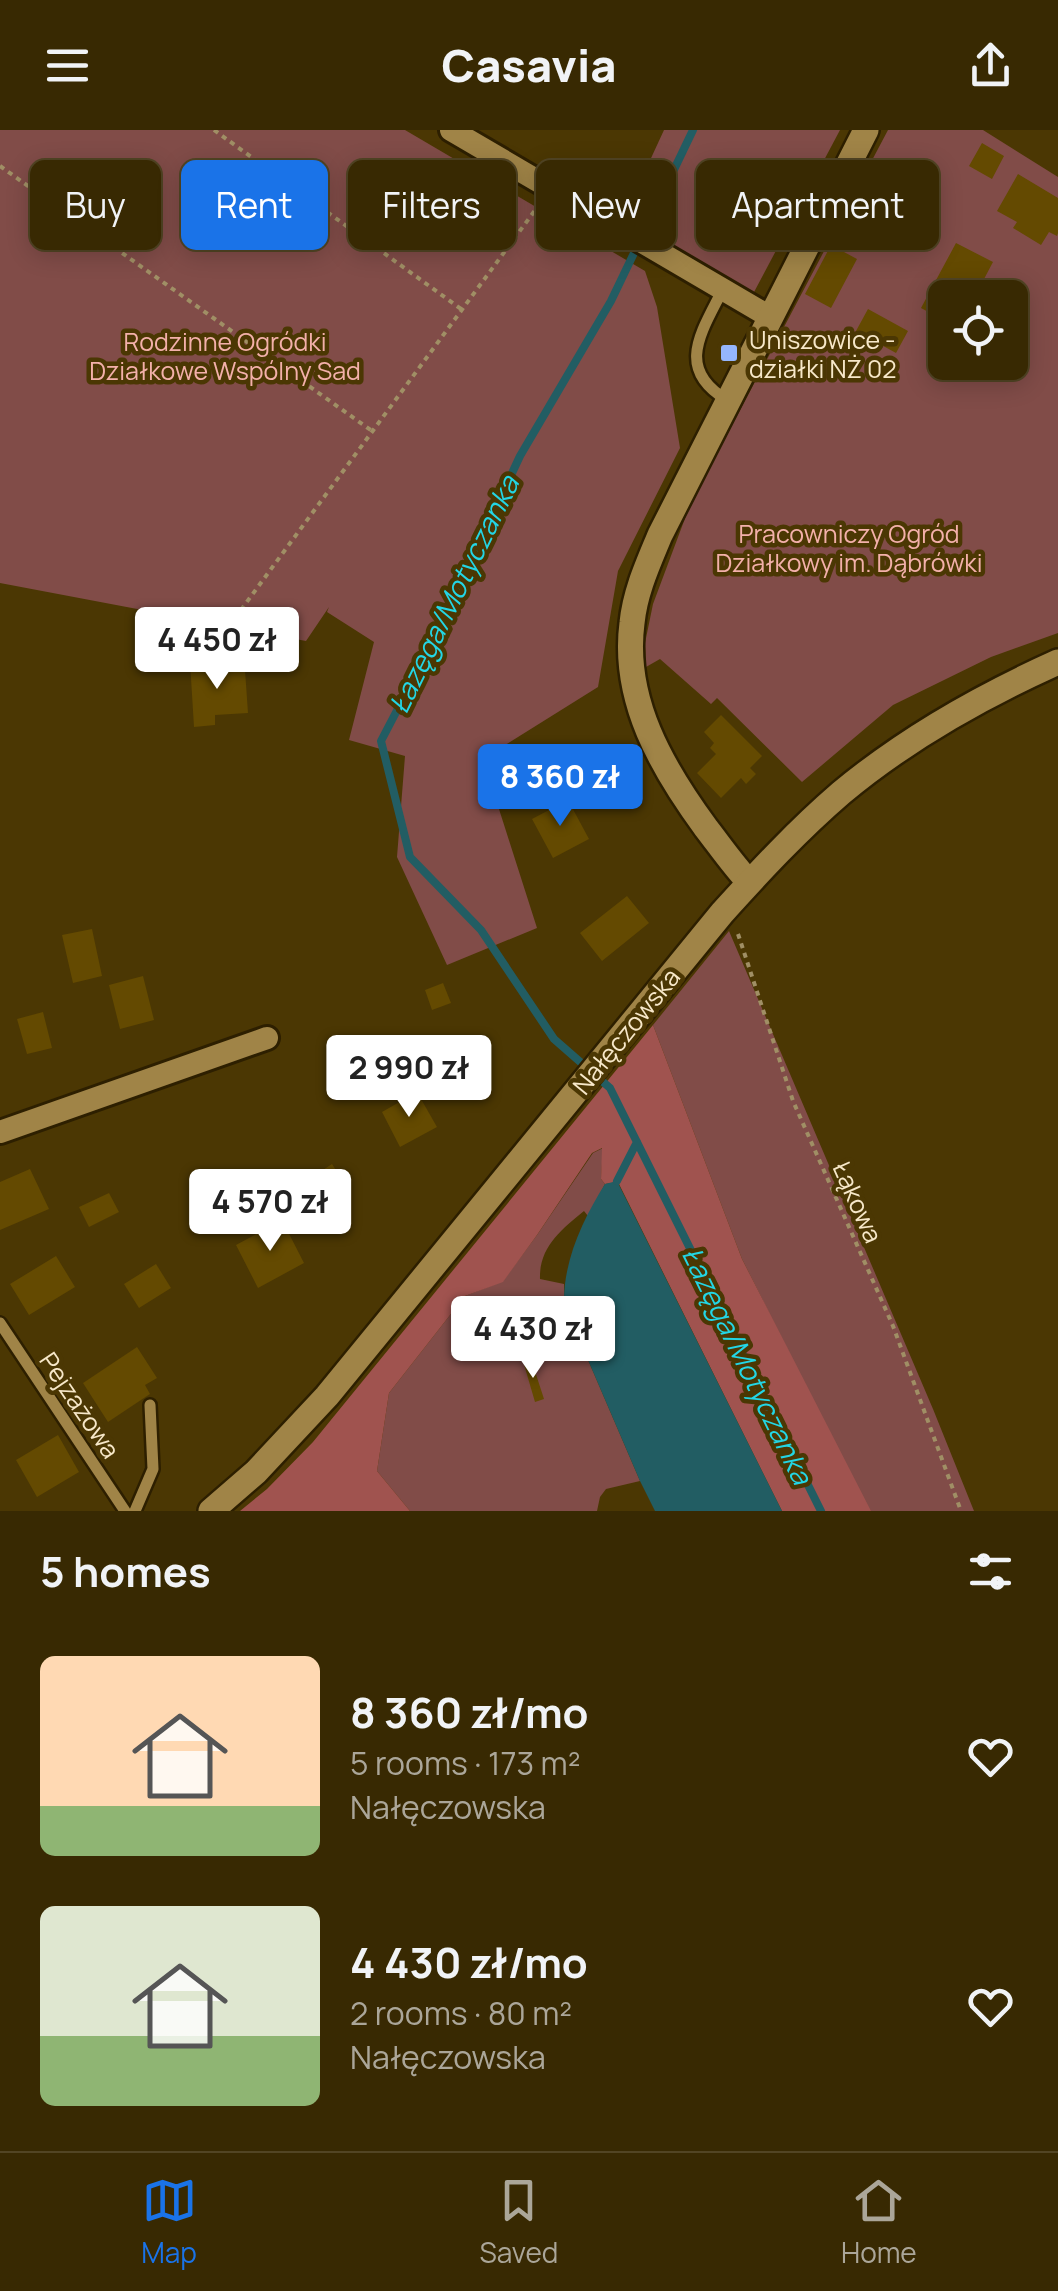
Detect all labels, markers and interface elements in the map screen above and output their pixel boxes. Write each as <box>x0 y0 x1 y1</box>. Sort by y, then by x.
text: Casavia <box>442 34 616 96</box>
icon: menu <box>40 38 95 93</box>
icon: share <box>963 38 1018 93</box>
chip: Buy <box>30 160 161 250</box>
chip: Rent <box>181 160 328 250</box>
chip: Filters <box>348 160 516 250</box>
chip: New <box>536 160 676 250</box>
chip: Apartment <box>696 160 939 250</box>
map controls <box>928 280 1028 380</box>
button: locate <box>928 280 1028 380</box>
place label: Uniszowice - działki NŻ 02 <box>749 322 896 386</box>
park label: Rodzinne Ogródki Działkowe Wspólny Sad <box>89 324 361 388</box>
marker: Uniszowice - działki NŻ 02 <box>718 342 740 364</box>
water label: Łazęga/Motyczanka <box>379 468 528 719</box>
park label: Pracowniczy Ogród Działkowy im. Dąbrówki <box>715 516 983 580</box>
pin: 4 450 zł <box>114 607 320 692</box>
text: 4 450 zł <box>157 617 277 661</box>
pin: 8 360 zł <box>457 744 663 829</box>
text: 8 360 zł <box>500 754 620 798</box>
street label: Nałęczowska <box>564 961 688 1101</box>
pin: 2 990 zł <box>306 1035 512 1120</box>
text: 2 990 zł <box>348 1045 470 1089</box>
street label: Łąkowa <box>825 1156 891 1248</box>
pin: 4 570 zł <box>167 1169 373 1254</box>
text: 4 570 zł <box>211 1179 329 1223</box>
water label: Łazęga/Motyczanka <box>674 1240 823 1491</box>
pin: 4 430 zł <box>430 1296 636 1381</box>
text: 4 430 zł <box>473 1306 593 1350</box>
street label: Pejzażowa <box>32 1345 128 1465</box>
text: 5 homes <box>40 1542 211 1600</box>
icon: filters <box>963 1544 1018 1599</box>
text: 8 360 zł/mo <box>350 1683 588 1741</box>
icon: home <box>120 1696 240 1816</box>
icon: heart <box>963 1729 1018 1784</box>
text: 5 rooms · 173 m² <box>350 1741 581 1785</box>
text: Nałęczowska <box>350 1785 546 1829</box>
text: 4 430 zł/mo <box>350 1933 588 1991</box>
icon: home <box>120 1946 240 2066</box>
icon: heart <box>963 1979 1018 2034</box>
text: 2 rooms · 80 m² <box>350 1991 572 2035</box>
text: Nałęczowska <box>350 2035 546 2079</box>
tab: Map <box>141 2173 197 2271</box>
tab: Saved <box>480 2173 558 2271</box>
tab: Home <box>841 2173 917 2271</box>

